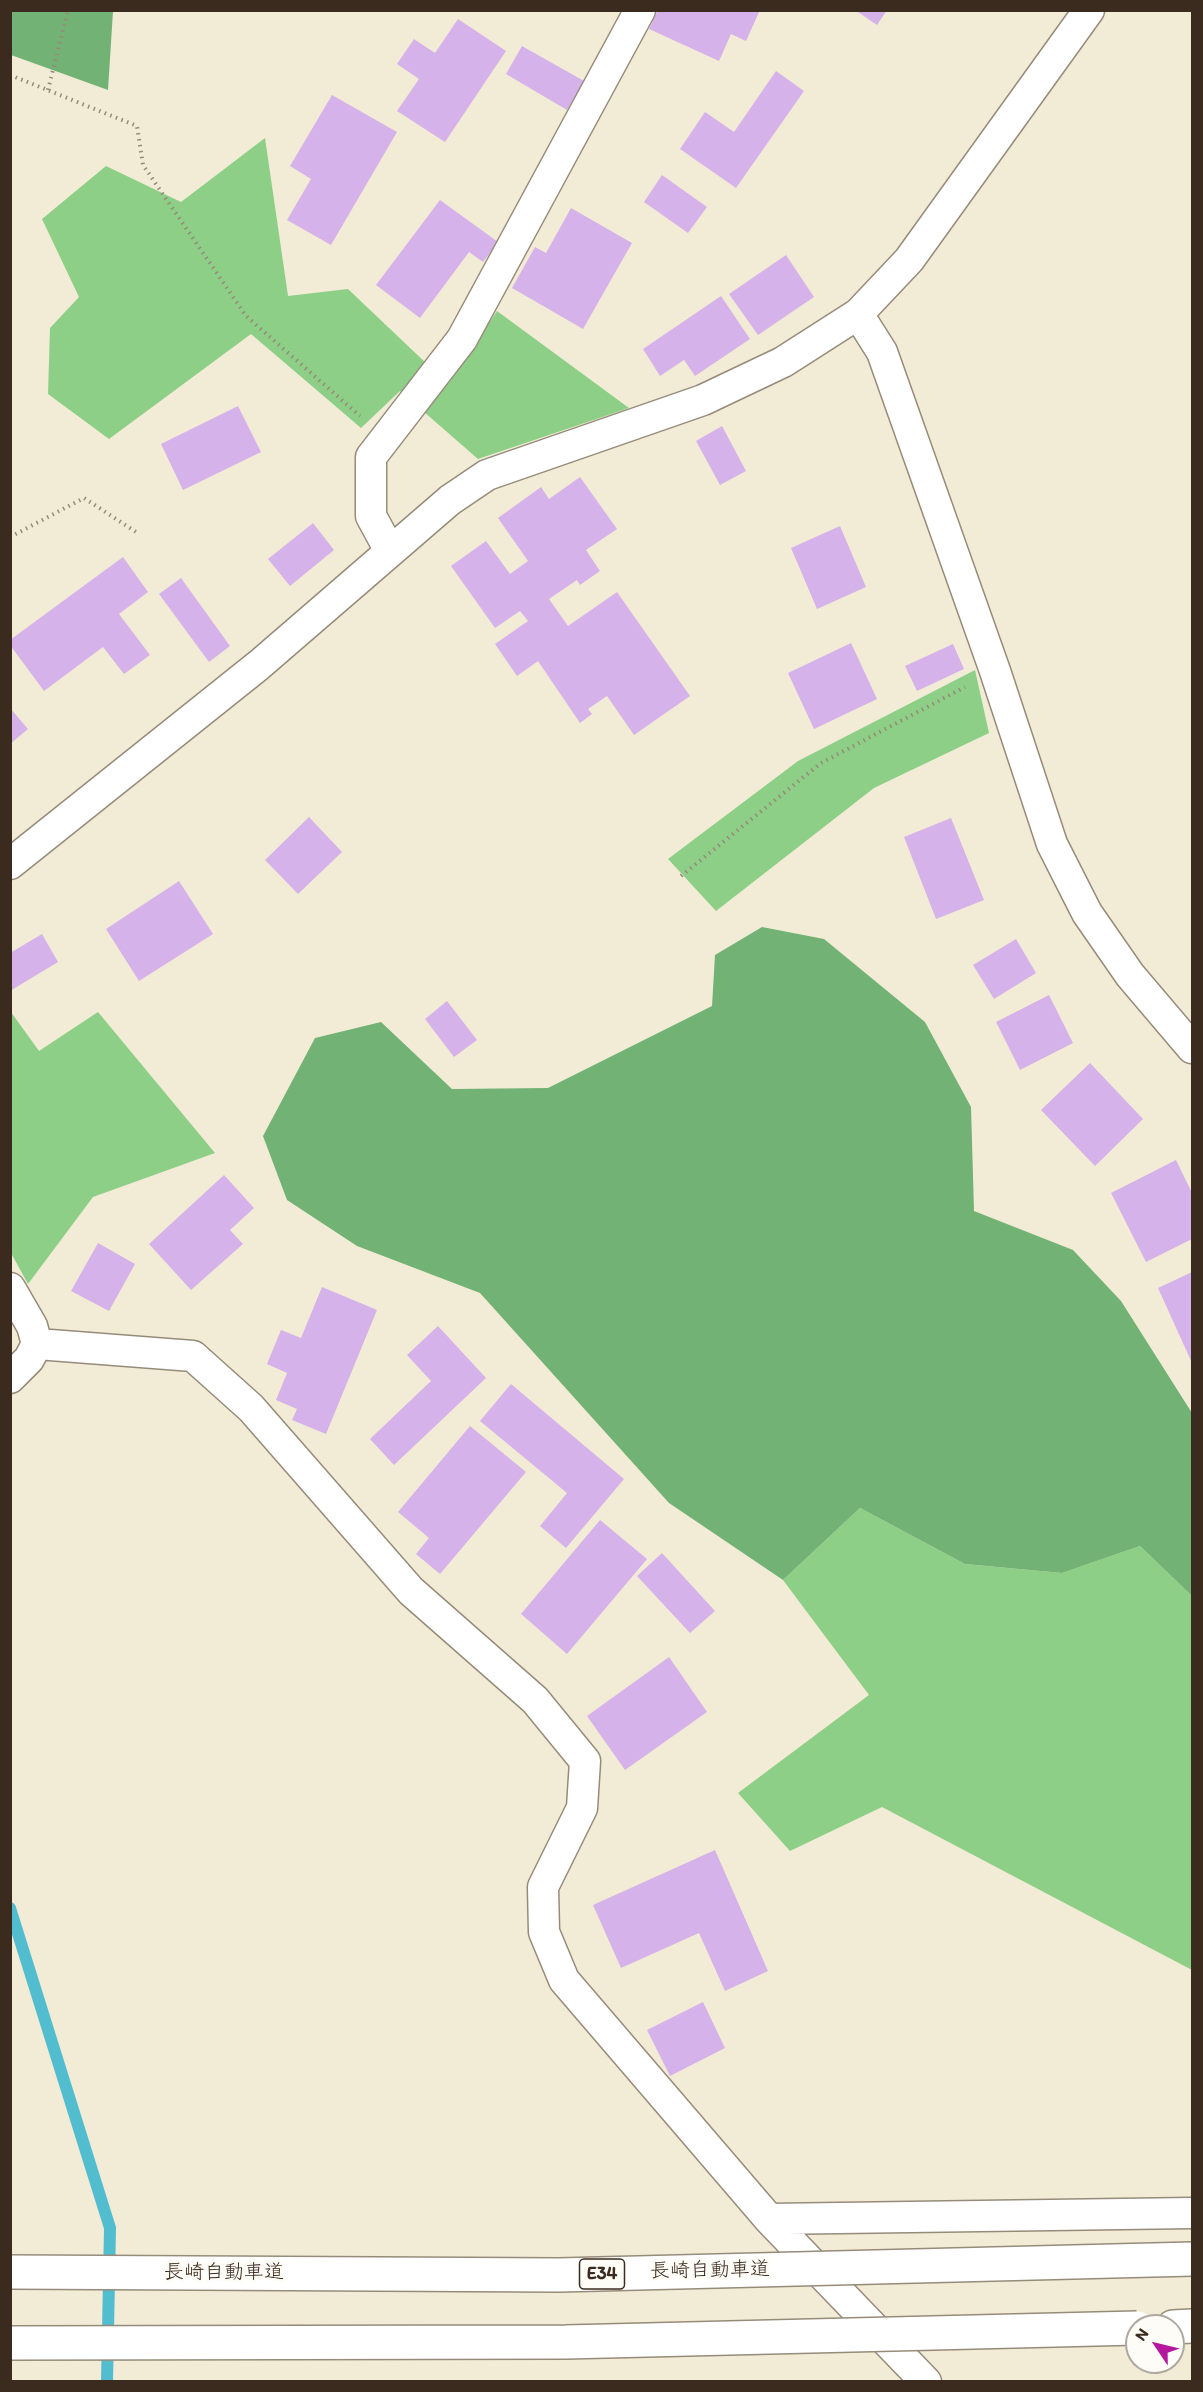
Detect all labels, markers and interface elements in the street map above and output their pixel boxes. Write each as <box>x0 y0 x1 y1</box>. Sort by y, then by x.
street label: 長崎自動車道 <box>650 2258 770 2284</box>
road number: E34 <box>580 2259 624 2289</box>
street label: 長崎自動車道 <box>164 2261 284 2285</box>
north arrow <box>1125 2314 1185 2374</box>
text: N <box>1131 2325 1152 2344</box>

